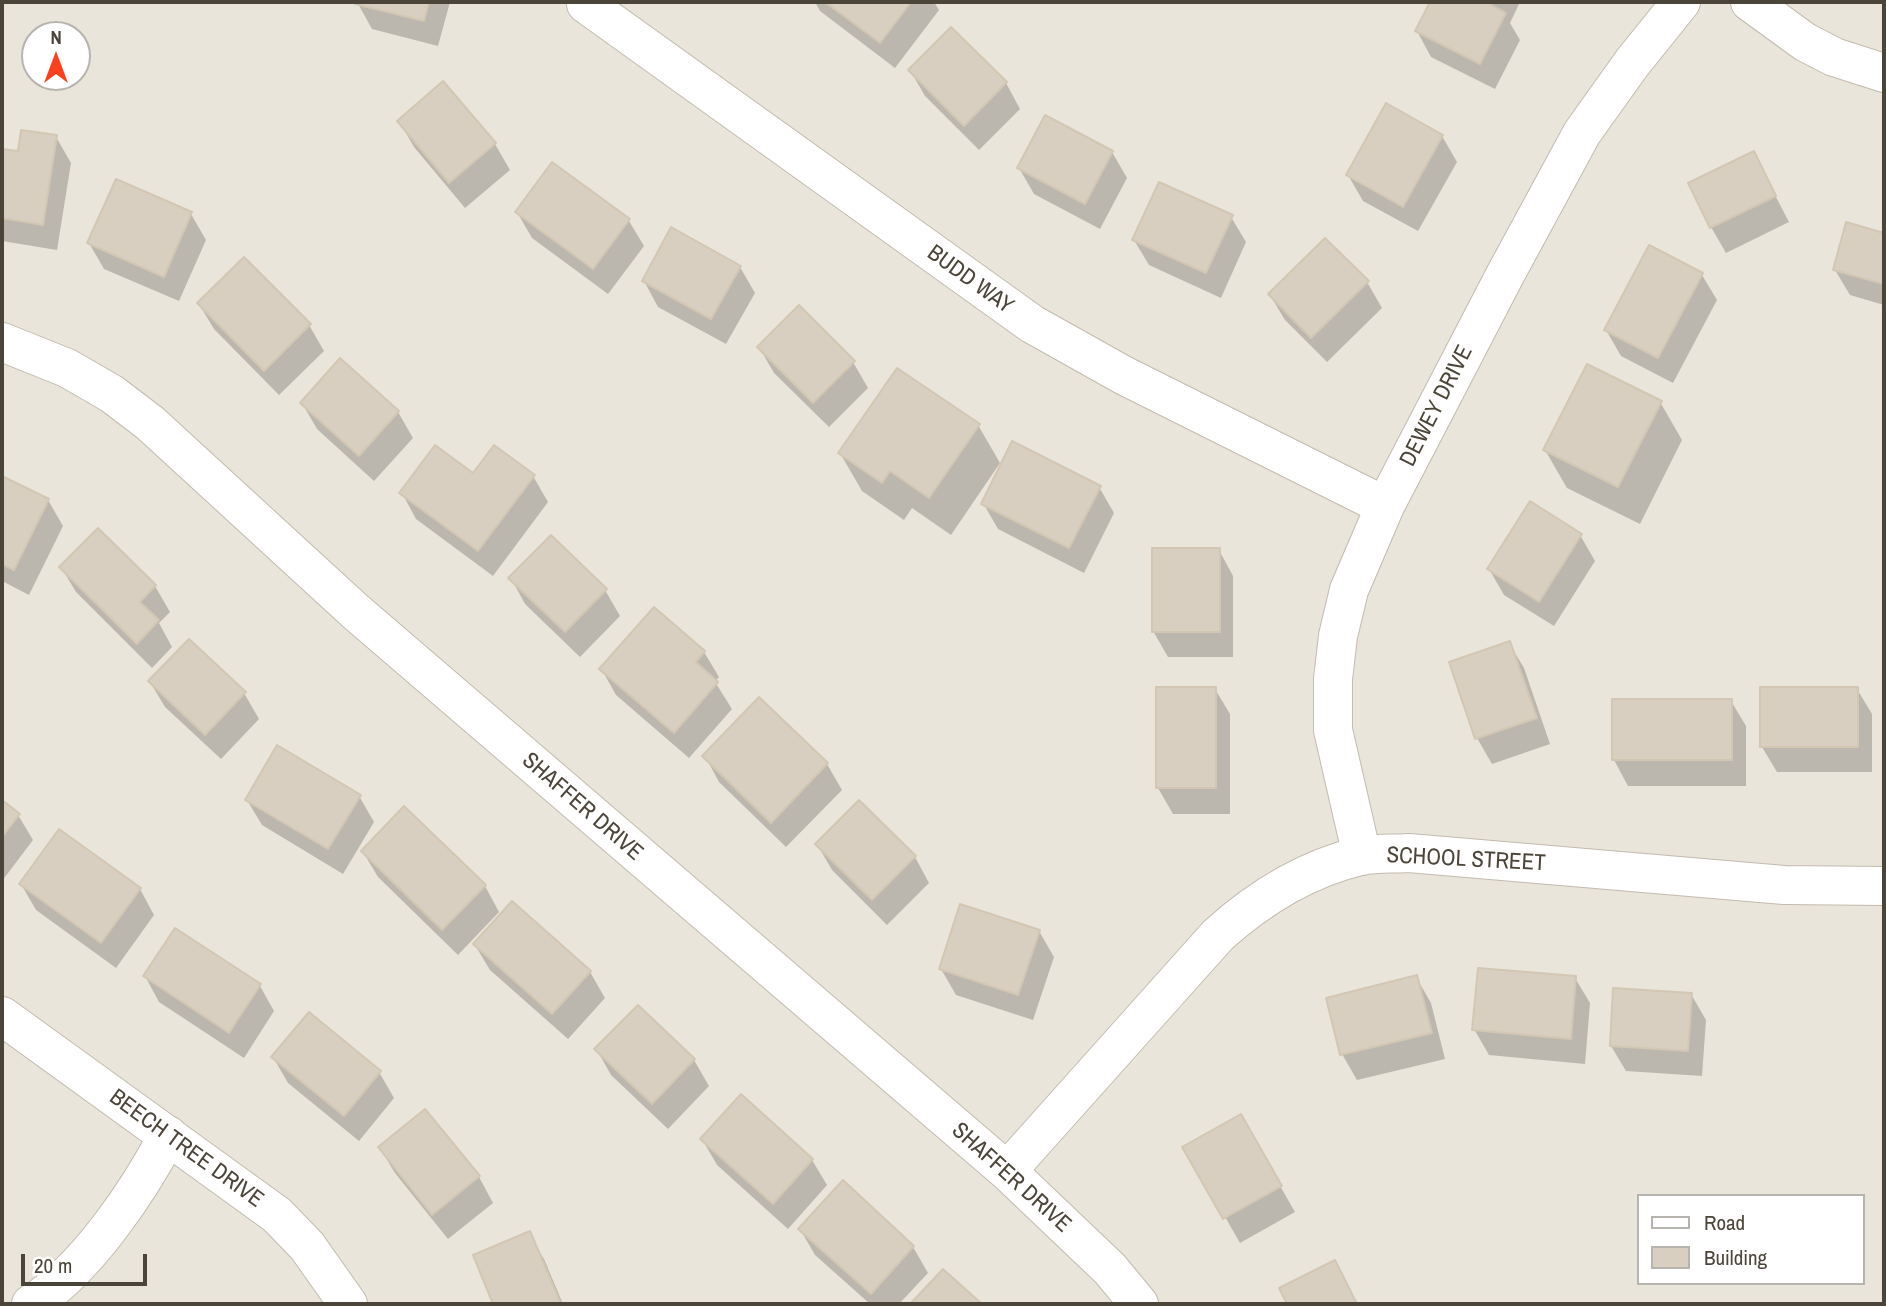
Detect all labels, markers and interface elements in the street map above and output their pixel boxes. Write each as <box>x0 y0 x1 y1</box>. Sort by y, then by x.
north arrow <box>21 21 91 91</box>
text: N <box>50 24 62 50</box>
street label: BUDD WAY <box>922 240 1018 320</box>
street label: DEWEY DRIVE <box>1395 341 1479 471</box>
street label: SHAFFER DRIVE <box>516 747 648 867</box>
street label: SCHOOL STREET <box>1386 842 1546 878</box>
street label: BEECH TREE DRIVE <box>104 1084 268 1214</box>
street label: SHAFFER DRIVE <box>946 1117 1076 1239</box>
legend <box>1638 1194 1865 1285</box>
text: Road <box>1704 1208 1745 1237</box>
scale bar <box>24 1240 150 1284</box>
text: Building <box>1704 1243 1767 1272</box>
text: 20 m <box>34 1251 72 1280</box>

